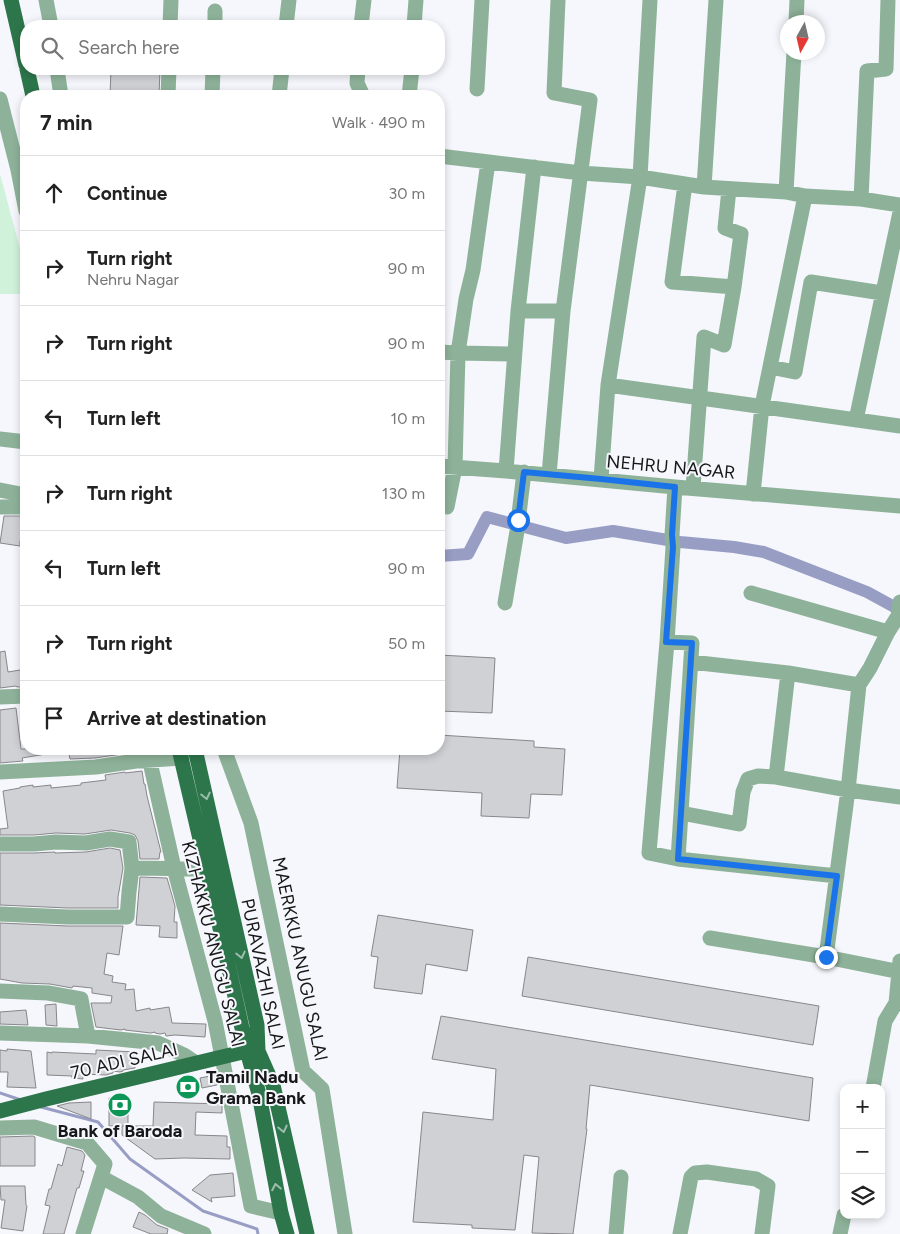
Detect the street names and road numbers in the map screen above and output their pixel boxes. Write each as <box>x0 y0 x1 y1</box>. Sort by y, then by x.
street label: NEHRU NAGAR <box>606 450 736 484</box>
street label: KIZHAKKU ANUGU SALAI <box>177 839 249 1049</box>
street label: MAERKKU ANUGU SALAI <box>268 855 332 1063</box>
street label: PURAVAZHI SALAI <box>236 897 290 1051</box>
street label: 70 ADI SALAI <box>68 1038 180 1084</box>

